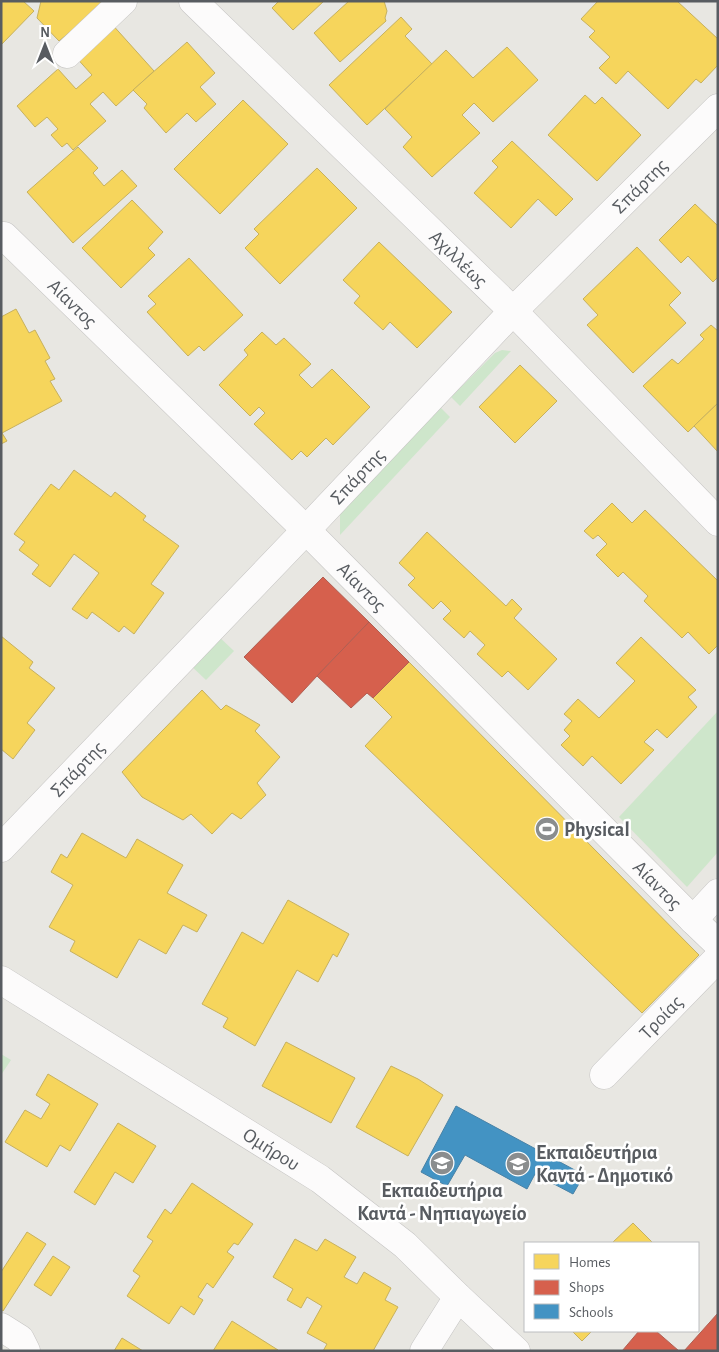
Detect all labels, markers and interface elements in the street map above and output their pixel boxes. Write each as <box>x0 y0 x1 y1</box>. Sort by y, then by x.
north arrow <box>20 20 70 70</box>
text: N <box>40 26 50 40</box>
street label: Σπάρτης <box>609 155 672 218</box>
street label: Αχιλλέως <box>425 227 491 292</box>
street label: Αίαντος <box>44 276 101 332</box>
street label: Σπάρτης <box>327 445 389 508</box>
street label: Αίαντος <box>333 559 390 616</box>
street label: Σπάρτης <box>47 737 109 801</box>
sports icon: Physical <box>534 816 560 842</box>
place label: Physical <box>564 820 630 840</box>
street label: Αίαντος <box>629 857 686 914</box>
street label: Τροίας <box>636 992 687 1044</box>
street label: Ομήρου <box>239 1125 303 1175</box>
place label: Εκπαιδευτήρια Καντά - Δημοτικό <box>536 1143 673 1186</box>
school or university icon: Εκπαιδευτήρια Καντά - Νηπιαγωγείο <box>429 1150 455 1176</box>
school or university icon: Εκπαιδευτήρια Καντά - Δημοτικό <box>505 1151 531 1177</box>
place label: Εκπαιδευτήρια Καντά - Νηπιαγωγείο <box>357 1181 527 1224</box>
legend <box>524 1242 699 1332</box>
text: Homes <box>569 1255 611 1270</box>
text: Shops <box>569 1280 604 1295</box>
text: Schools <box>569 1305 613 1320</box>

